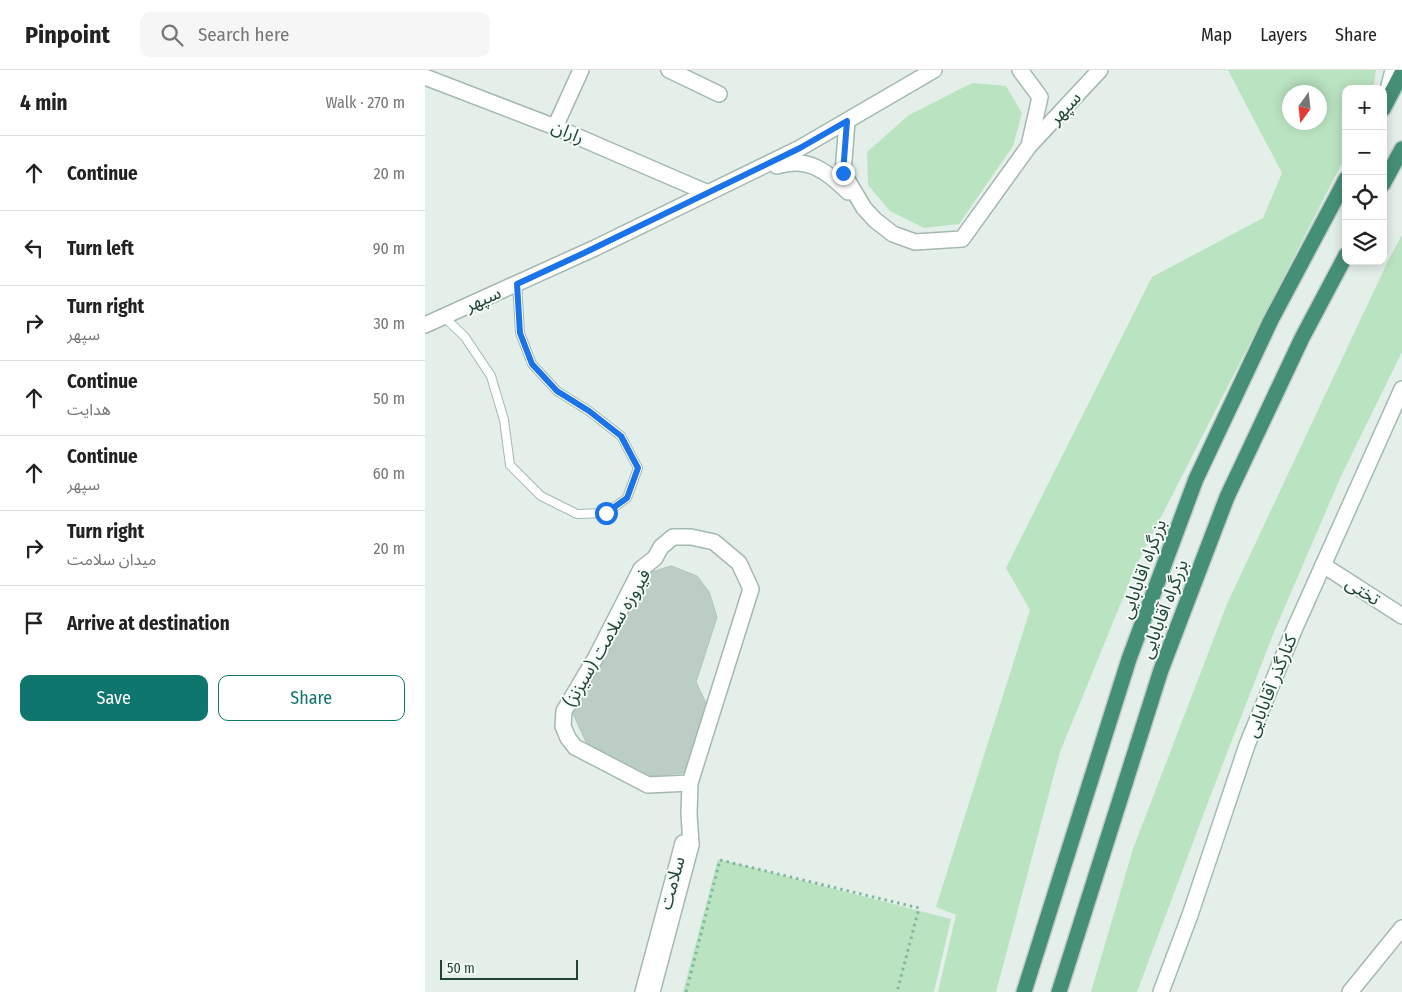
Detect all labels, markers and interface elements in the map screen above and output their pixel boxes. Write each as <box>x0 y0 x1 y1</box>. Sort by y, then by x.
search box <box>140 12 490 57</box>
text: Pinpoint <box>25 21 110 49</box>
icon: search <box>158 21 186 49</box>
text: Search here <box>198 23 289 46</box>
text: Map <box>1201 24 1232 46</box>
text: Layers <box>1260 24 1307 46</box>
text: Share <box>1335 24 1377 46</box>
north arrow <box>1282 85 1327 130</box>
map controls <box>1342 85 1387 265</box>
button: + <box>1342 85 1387 130</box>
street label: سپهر <box>1044 87 1086 130</box>
text: 4 min <box>20 90 68 116</box>
text: Walk · 270 m <box>326 93 405 112</box>
street label: راران <box>548 115 588 149</box>
button: − <box>1342 130 1387 175</box>
icon: ahead <box>20 159 48 187</box>
text: Continue <box>67 162 138 185</box>
route end <box>832 162 855 185</box>
text: 20 m <box>374 164 405 183</box>
button: locate <box>1342 175 1387 220</box>
button: layers <box>1342 220 1387 265</box>
icon: left <box>20 234 48 262</box>
text: Turn left <box>67 237 134 260</box>
text: 90 m <box>373 239 405 258</box>
street label: سپهر <box>461 281 504 317</box>
text: Turn right <box>67 295 144 318</box>
icon: right <box>20 309 48 337</box>
text: 30 m <box>373 314 405 333</box>
text: سپهر <box>67 325 100 344</box>
text: Continue <box>67 370 138 393</box>
icon: ahead <box>20 384 48 412</box>
text: 50 m <box>373 389 405 408</box>
text: هدایت <box>67 400 111 419</box>
text: Continue <box>67 445 138 468</box>
icon: ahead <box>20 459 48 487</box>
text: 60 m <box>373 464 405 483</box>
text: سپهر <box>67 475 100 494</box>
route start <box>595 502 618 525</box>
street label: بزرگراه اقابابایی <box>1115 516 1171 622</box>
text: Turn right <box>67 520 144 543</box>
icon: right <box>20 534 48 562</box>
text: 20 m <box>374 539 405 558</box>
text: میدان سلامت <box>67 550 156 569</box>
street label: بزرگراه آقابابایی <box>1135 556 1193 662</box>
street label: فیروزه سلامت (سیزنز) <box>559 565 655 711</box>
street label: تختی <box>1342 572 1384 610</box>
icon: arrive <box>20 609 48 637</box>
text: Arrive at destination <box>67 612 230 635</box>
street label: کنارگذر آقابابایی <box>1240 631 1302 741</box>
button: Save <box>20 675 208 721</box>
button: Share <box>218 675 405 721</box>
street label: سلامت <box>654 854 690 912</box>
scale bar <box>440 957 577 980</box>
text: 50 m <box>447 960 475 977</box>

